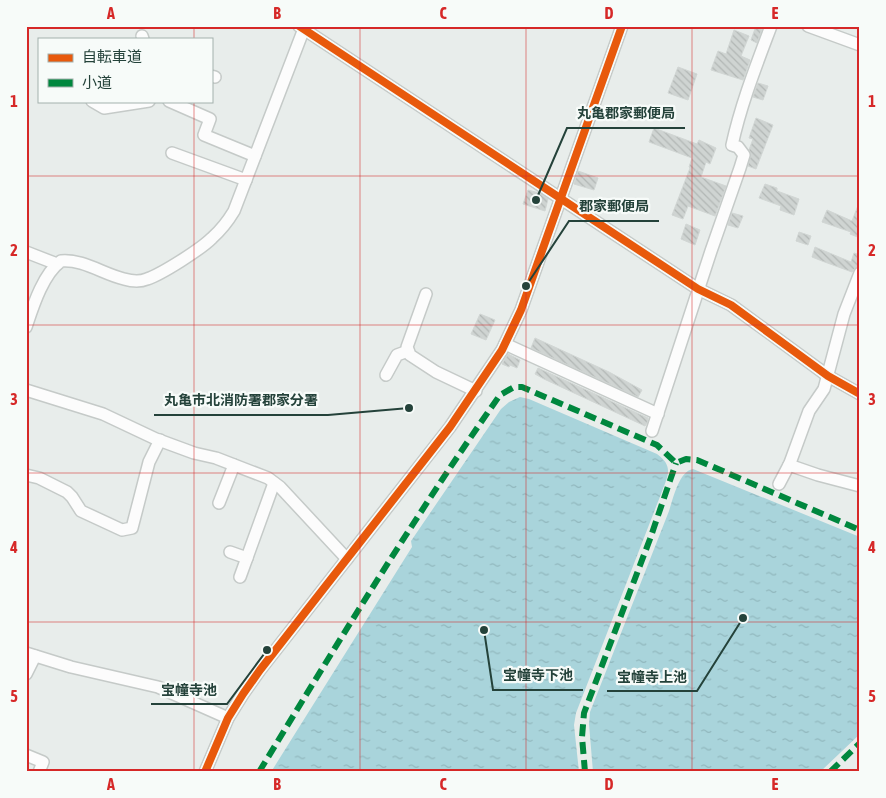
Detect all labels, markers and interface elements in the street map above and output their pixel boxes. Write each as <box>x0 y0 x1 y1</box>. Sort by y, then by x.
text: A <box>106 4 115 22</box>
text: B <box>273 4 281 22</box>
text: C <box>439 4 447 22</box>
text: D <box>605 4 614 22</box>
text: E <box>772 4 779 22</box>
legend <box>38 38 212 102</box>
text: 自転車道 <box>82 48 142 65</box>
text: 小道 <box>82 74 112 91</box>
text: 1 <box>10 92 18 110</box>
text: 1 <box>868 92 876 110</box>
callout: 丸亀郡家郵便局 <box>567 99 685 128</box>
text: 丸亀郡家郵便局 <box>577 105 675 121</box>
callout: 郡家郵便局 <box>569 192 659 221</box>
text: 郡家郵便局 <box>579 198 649 214</box>
text: 2 <box>10 241 18 259</box>
text: 2 <box>868 241 876 259</box>
callout: 丸亀市北消防署郡家分署 <box>154 386 328 415</box>
text: 3 <box>10 390 18 408</box>
text: 3 <box>868 390 876 408</box>
text: 丸亀市北消防署郡家分署 <box>164 392 318 408</box>
text: 4 <box>9 538 18 556</box>
text: 4 <box>867 538 876 556</box>
callout: 宝幢寺下池 <box>493 661 583 690</box>
callout: 宝幢寺上池 <box>607 662 697 691</box>
text: 宝幢寺下池 <box>503 667 573 683</box>
text: 宝幢寺上池 <box>617 669 687 685</box>
callout: 宝幢寺池 <box>151 675 227 704</box>
text: 宝幢寺池 <box>161 682 217 698</box>
text: 5 <box>10 687 18 705</box>
text: 5 <box>868 687 876 705</box>
text: A <box>106 775 115 793</box>
text: B <box>273 775 281 793</box>
text: C <box>439 775 447 793</box>
text: D <box>605 775 614 793</box>
text: E <box>772 775 779 793</box>

